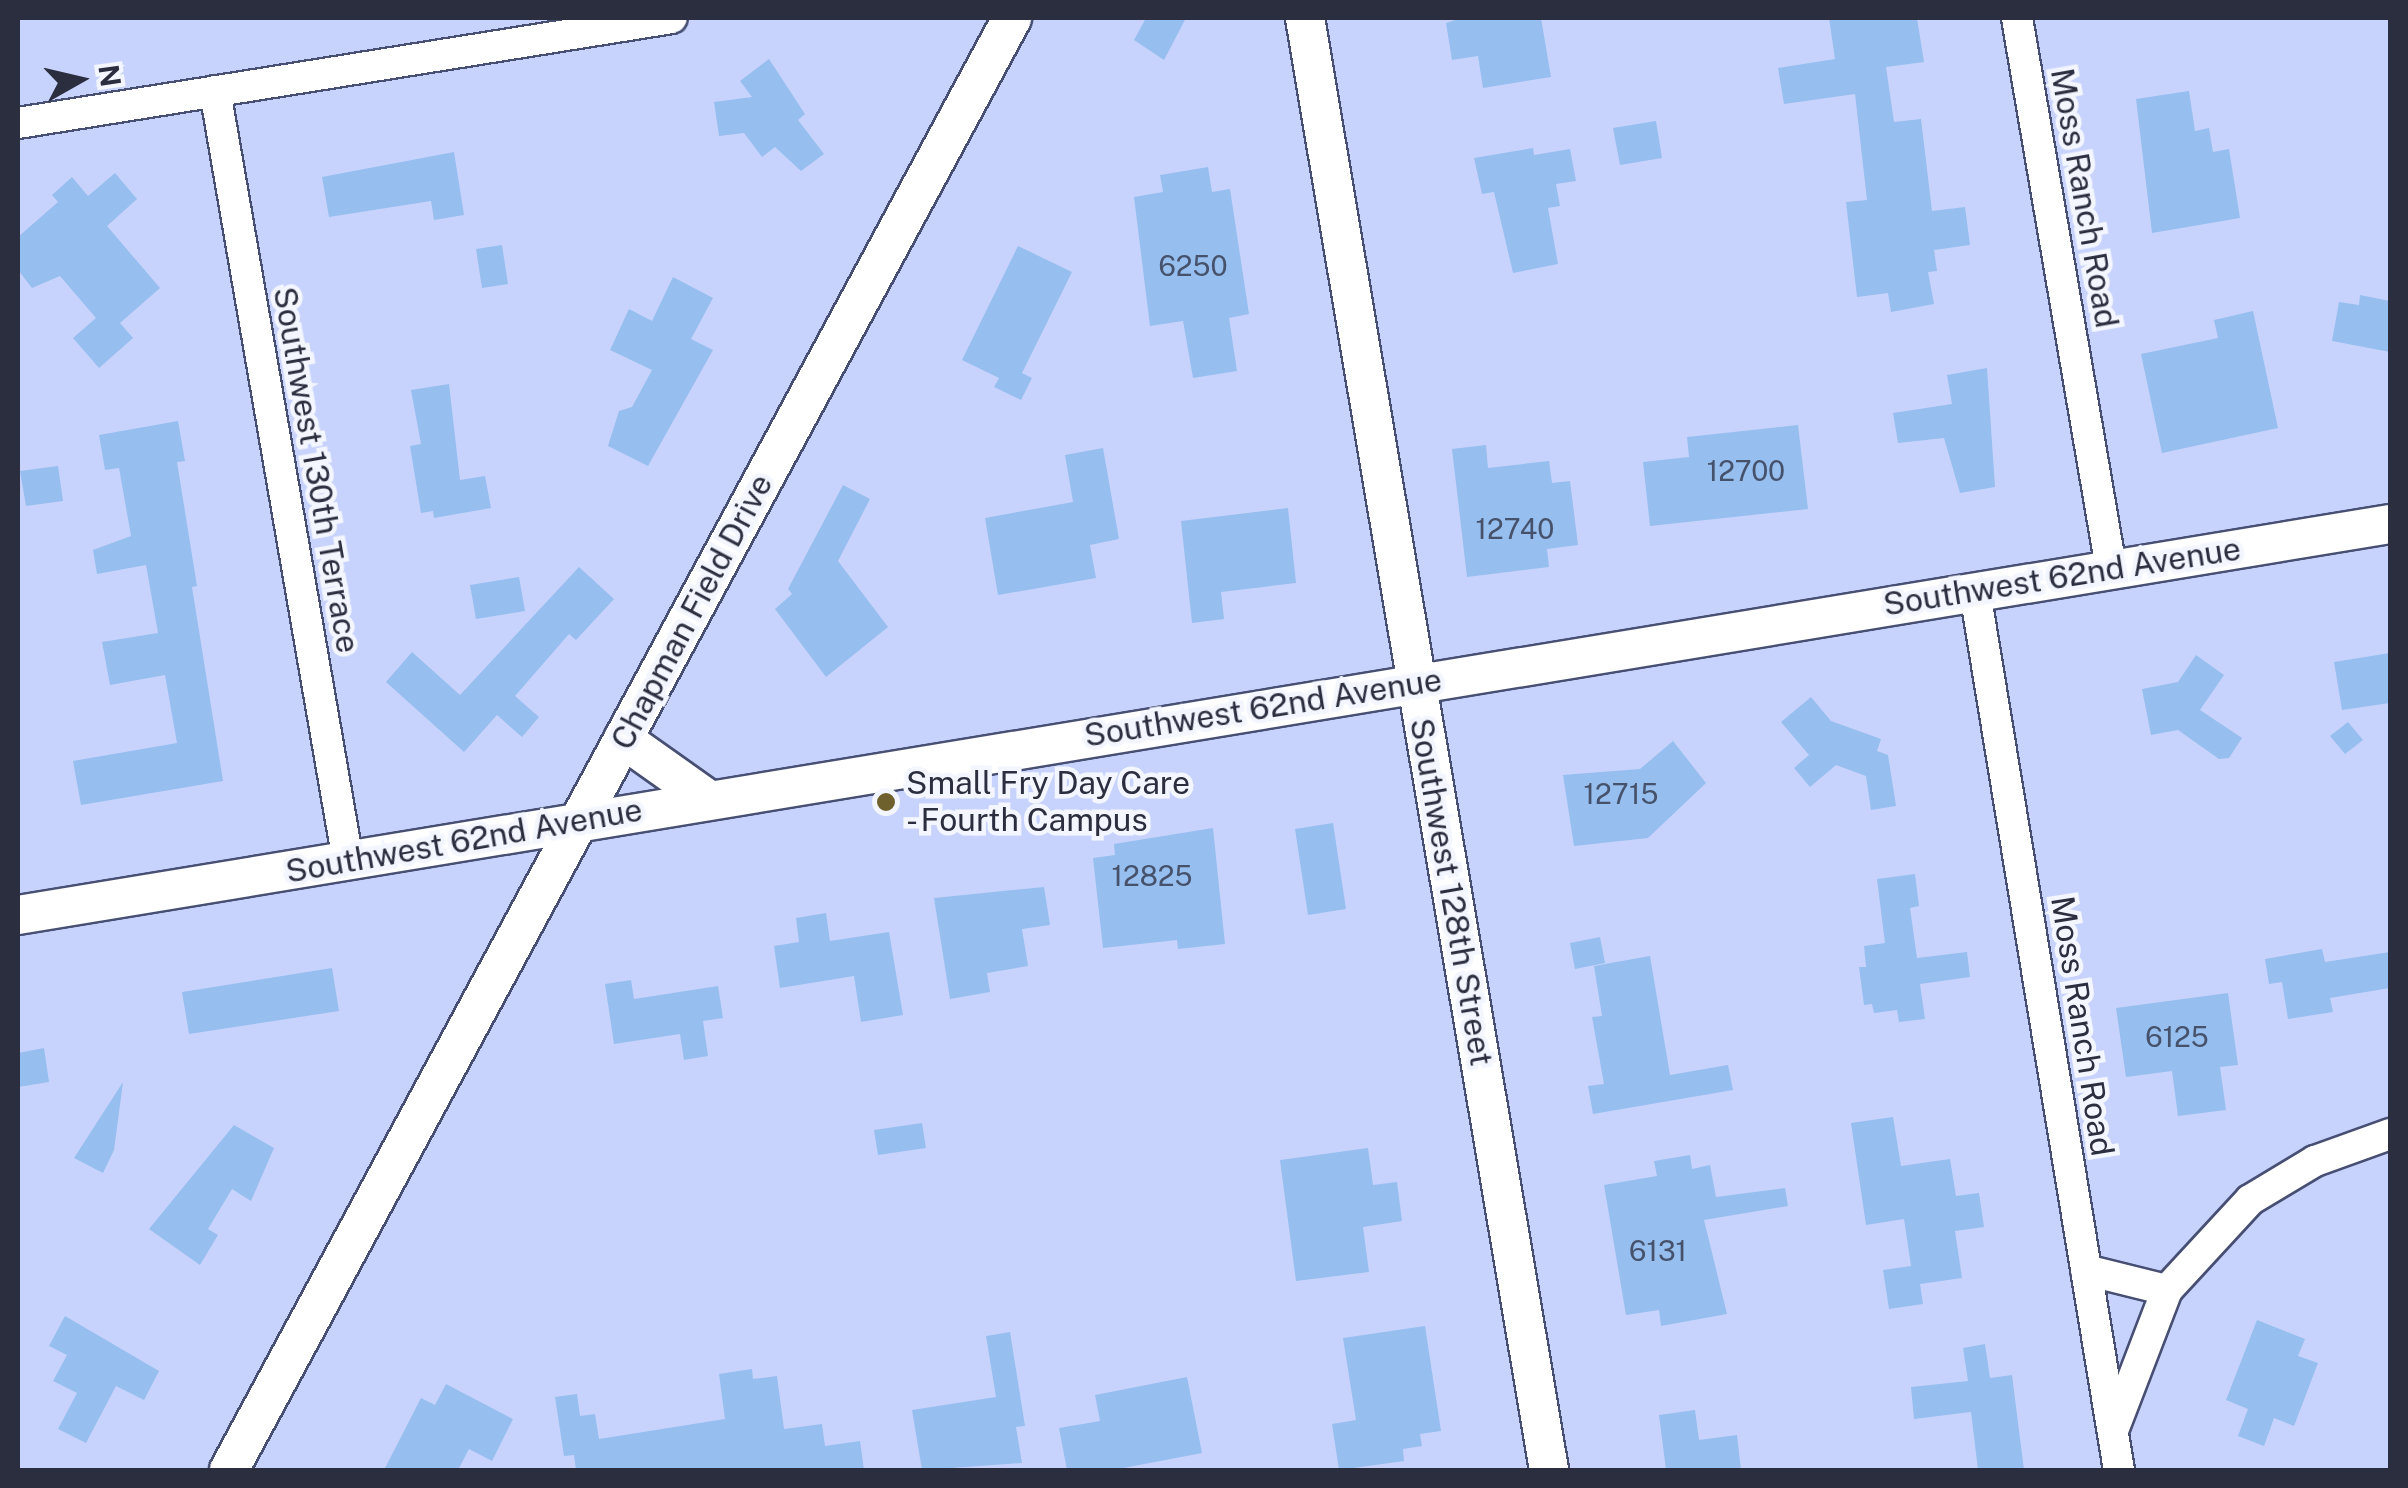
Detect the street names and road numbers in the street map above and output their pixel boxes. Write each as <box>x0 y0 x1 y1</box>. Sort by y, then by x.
street label: Moss Ranch Road <box>2042 65 2126 331</box>
street label: Southwest 130th Terrace <box>265 284 367 656</box>
street label: Chapman Field Drive <box>603 468 781 756</box>
street label: Southwest 62nd Avenue <box>1881 530 2243 624</box>
street label: Southwest 62nd Avenue <box>1082 661 1444 755</box>
street label: Southwest 128th Street <box>1402 715 1500 1069</box>
street label: Southwest 62nd Avenue <box>283 791 645 891</box>
street label: Moss Ranch Road <box>2042 893 2122 1159</box>

